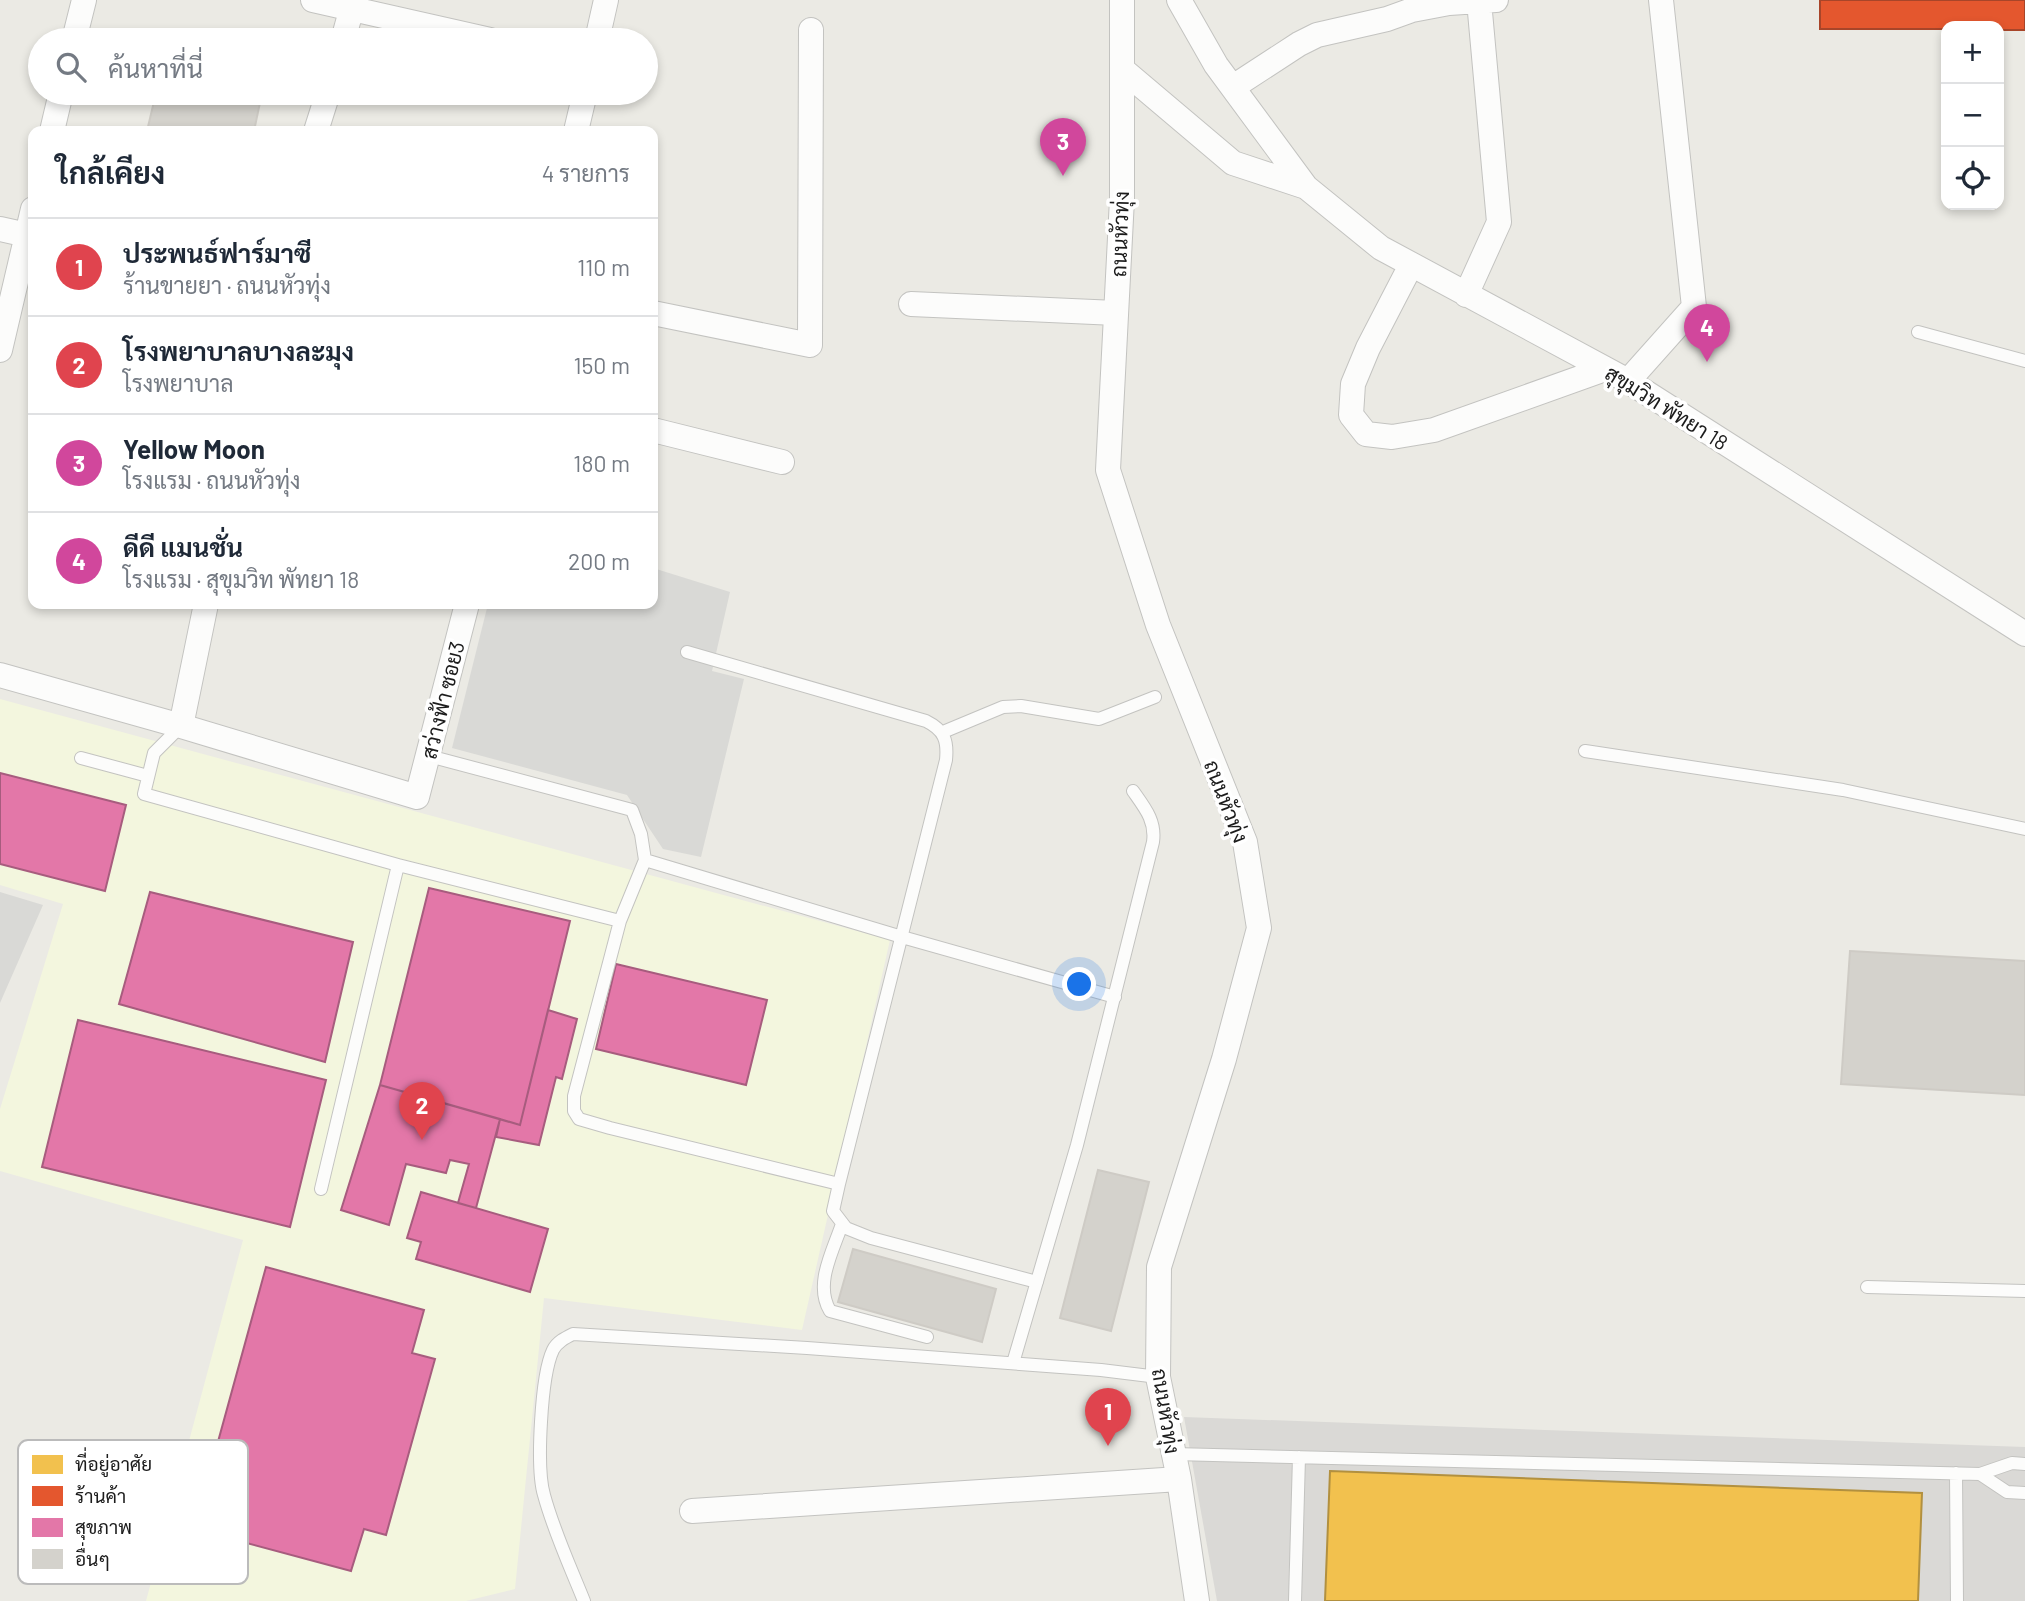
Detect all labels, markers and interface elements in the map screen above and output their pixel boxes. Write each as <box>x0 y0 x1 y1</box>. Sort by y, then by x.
map controls <box>1941 21 2004 210</box>
button: + <box>1941 21 2004 84</box>
search box <box>28 28 658 105</box>
icon: search <box>52 48 90 86</box>
text: ค้นหาที่นี่ <box>108 52 203 83</box>
button: − <box>1941 84 2004 147</box>
pin: 3 <box>1040 118 1086 176</box>
button: locate <box>1941 147 2004 210</box>
text: ใกล้เคียง <box>56 154 165 190</box>
text: 4 รายการ <box>542 159 630 187</box>
street label: ถนนหัวทุ่ง <box>1105 190 1136 278</box>
text: ประพนธ์ฟาร์มาซี <box>123 237 311 268</box>
text: 1 <box>75 253 83 281</box>
text: 110 m <box>577 253 630 281</box>
text: ร้านขายยา · ถนนหัวทุ่ง <box>123 271 331 299</box>
pin: 4 <box>1684 304 1730 362</box>
text: โรงพยาบาลบางละมุง <box>123 335 354 366</box>
text: 2 <box>73 351 85 379</box>
text: 150 m <box>574 351 630 379</box>
street label: สุขุมวิท พัทยา 18 <box>1599 359 1733 457</box>
text: โรงพยาบาล <box>123 369 234 397</box>
text: Yellow Moon <box>123 433 265 464</box>
text: 3 <box>73 449 85 477</box>
text: 180 m <box>573 449 630 477</box>
text: โรงแรม · ถนนหัวทุ่ง <box>123 466 301 494</box>
text: ดีดี แมนชั่น <box>123 531 243 562</box>
text: 4 <box>72 547 86 575</box>
text: 200 m <box>568 547 630 575</box>
text: โรงแรม · สุขุมวิท พัทยา 18 <box>123 565 359 593</box>
street label: สว่างฟ้า ซอย3 <box>415 639 469 761</box>
street label: ถนนหัวทุ่ง <box>1197 756 1254 847</box>
your location <box>1062 967 1096 1001</box>
pin: 2 <box>399 1082 445 1140</box>
street label: ถนนหัวทุ่ง <box>1145 1366 1186 1456</box>
pin: 1 <box>1085 1388 1131 1446</box>
legend <box>18 1440 248 1584</box>
text: ที่อยู่อาศัย <box>75 1447 152 1478</box>
text: ร้านค้า <box>75 1484 126 1507</box>
text: สุขภาพ <box>75 1515 132 1540</box>
text: อื่นๆ <box>75 1542 110 1571</box>

